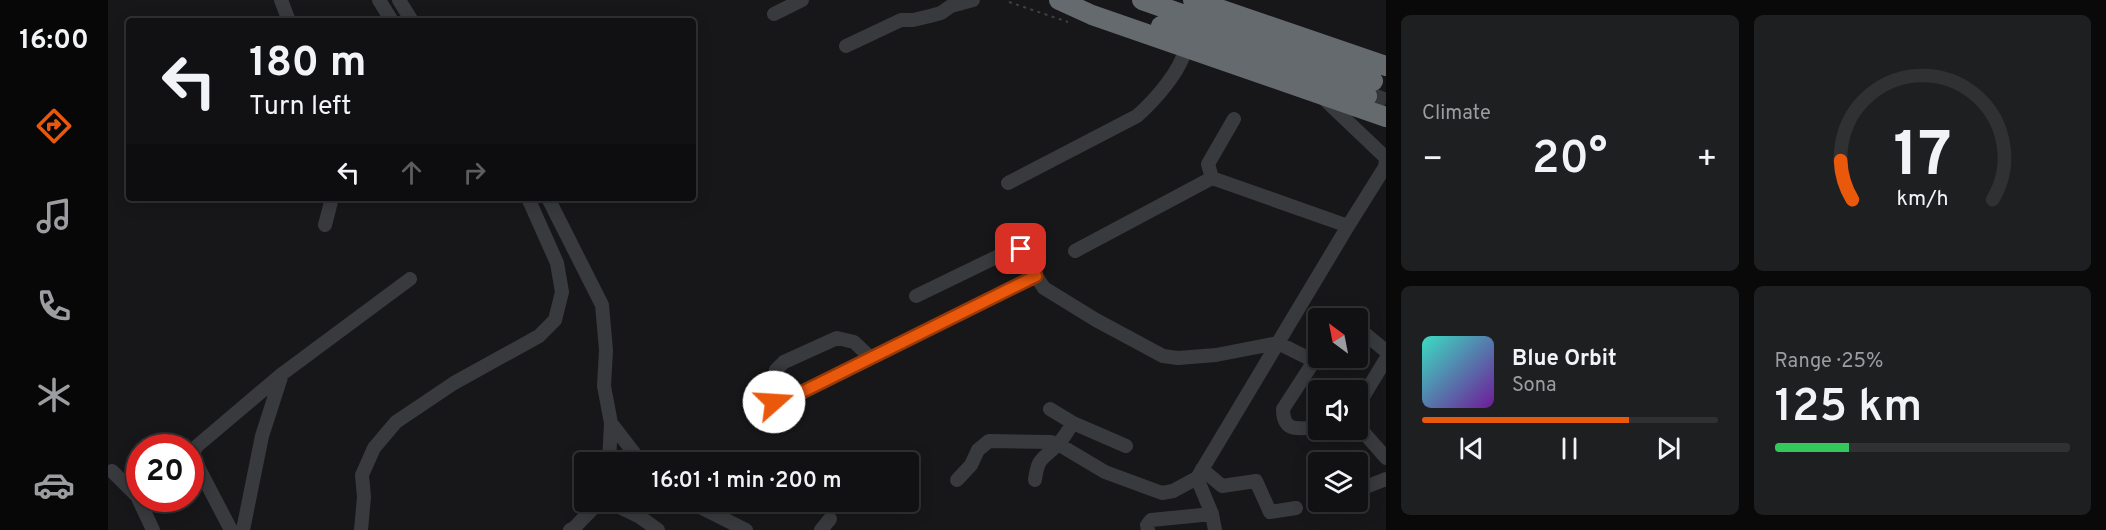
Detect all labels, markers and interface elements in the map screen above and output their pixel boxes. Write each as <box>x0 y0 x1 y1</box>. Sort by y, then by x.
text: 16:00 <box>19 24 89 58</box>
text: 180 m <box>249 38 366 91</box>
icon: left <box>150 42 228 120</box>
text: Turn left <box>249 90 351 124</box>
text: Climate <box>1422 101 1491 127</box>
icon: directions <box>33 105 75 147</box>
text: 17 <box>1893 119 1951 198</box>
text: 20° <box>1532 132 1608 189</box>
text: − <box>1422 140 1443 182</box>
text: + <box>1696 140 1717 182</box>
icon: left <box>332 156 365 189</box>
icon: ahead <box>395 156 428 189</box>
icon: right <box>458 156 491 189</box>
text: km/h <box>1896 186 1948 213</box>
icon: music <box>33 195 75 237</box>
pin <box>995 223 1046 274</box>
icon: arrive <box>1004 232 1037 265</box>
icon: phone <box>33 285 75 327</box>
north arrow <box>1308 308 1368 368</box>
map controls <box>1308 308 1368 512</box>
text: Blue Orbit <box>1512 346 1617 373</box>
text: Range · 25% <box>1775 349 1883 375</box>
position arrow <box>742 370 806 434</box>
text: Sona <box>1512 373 1557 399</box>
icon: climate <box>33 374 75 416</box>
button: sound <box>1308 380 1368 440</box>
text: 125 km <box>1775 380 1922 437</box>
icon: previous <box>1455 432 1488 465</box>
icon: pause <box>1553 432 1586 465</box>
icon: next <box>1652 432 1685 465</box>
speed limit sign: 20 <box>126 434 204 512</box>
button: layers <box>1308 452 1368 512</box>
icon: car <box>33 464 75 506</box>
text: 16:01 · 1 min · 200 m <box>651 468 842 495</box>

